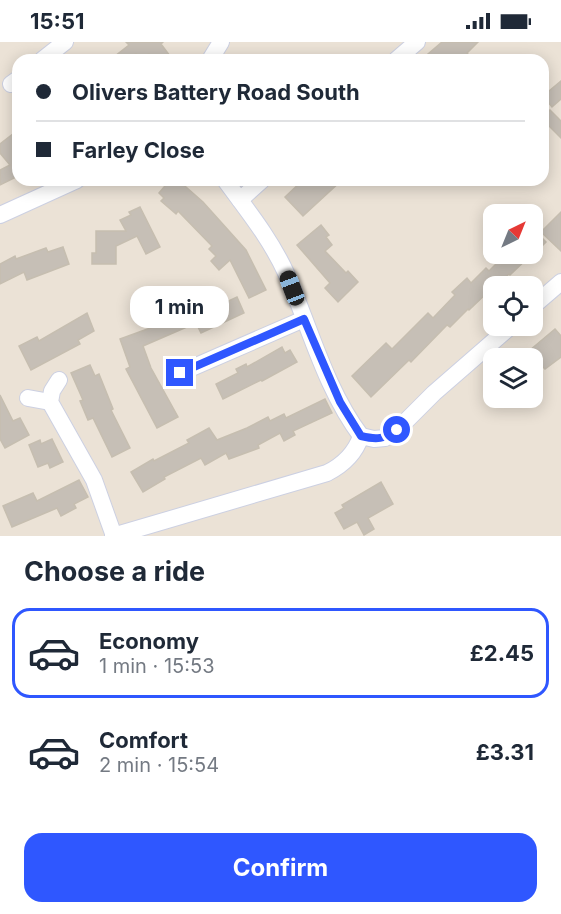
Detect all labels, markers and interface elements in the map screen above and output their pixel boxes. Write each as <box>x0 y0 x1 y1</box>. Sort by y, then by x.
text: 15:51 <box>30 8 84 34</box>
text: Olivers Battery Road South <box>72 79 360 105</box>
text: Farley Close <box>72 137 205 163</box>
north arrow <box>483 204 543 264</box>
map controls <box>483 204 543 408</box>
car <box>277 268 307 308</box>
button: locate <box>483 276 543 336</box>
callout: 1 min <box>130 286 230 328</box>
text: 1 min <box>155 295 204 319</box>
button: layers <box>483 348 543 408</box>
route end <box>166 359 193 386</box>
route start <box>383 416 410 443</box>
text: Choose a ride <box>24 555 205 588</box>
icon: car <box>27 626 81 680</box>
text: Economy <box>99 628 199 654</box>
text: £2.45 <box>470 640 534 666</box>
text: 1 min · 15:53 <box>99 654 215 678</box>
icon: car <box>27 725 81 779</box>
text: Comfort <box>99 727 188 753</box>
text: £3.31 <box>476 739 534 765</box>
text: 2 min · 15:54 <box>99 753 219 777</box>
button: Confirm <box>24 833 537 902</box>

